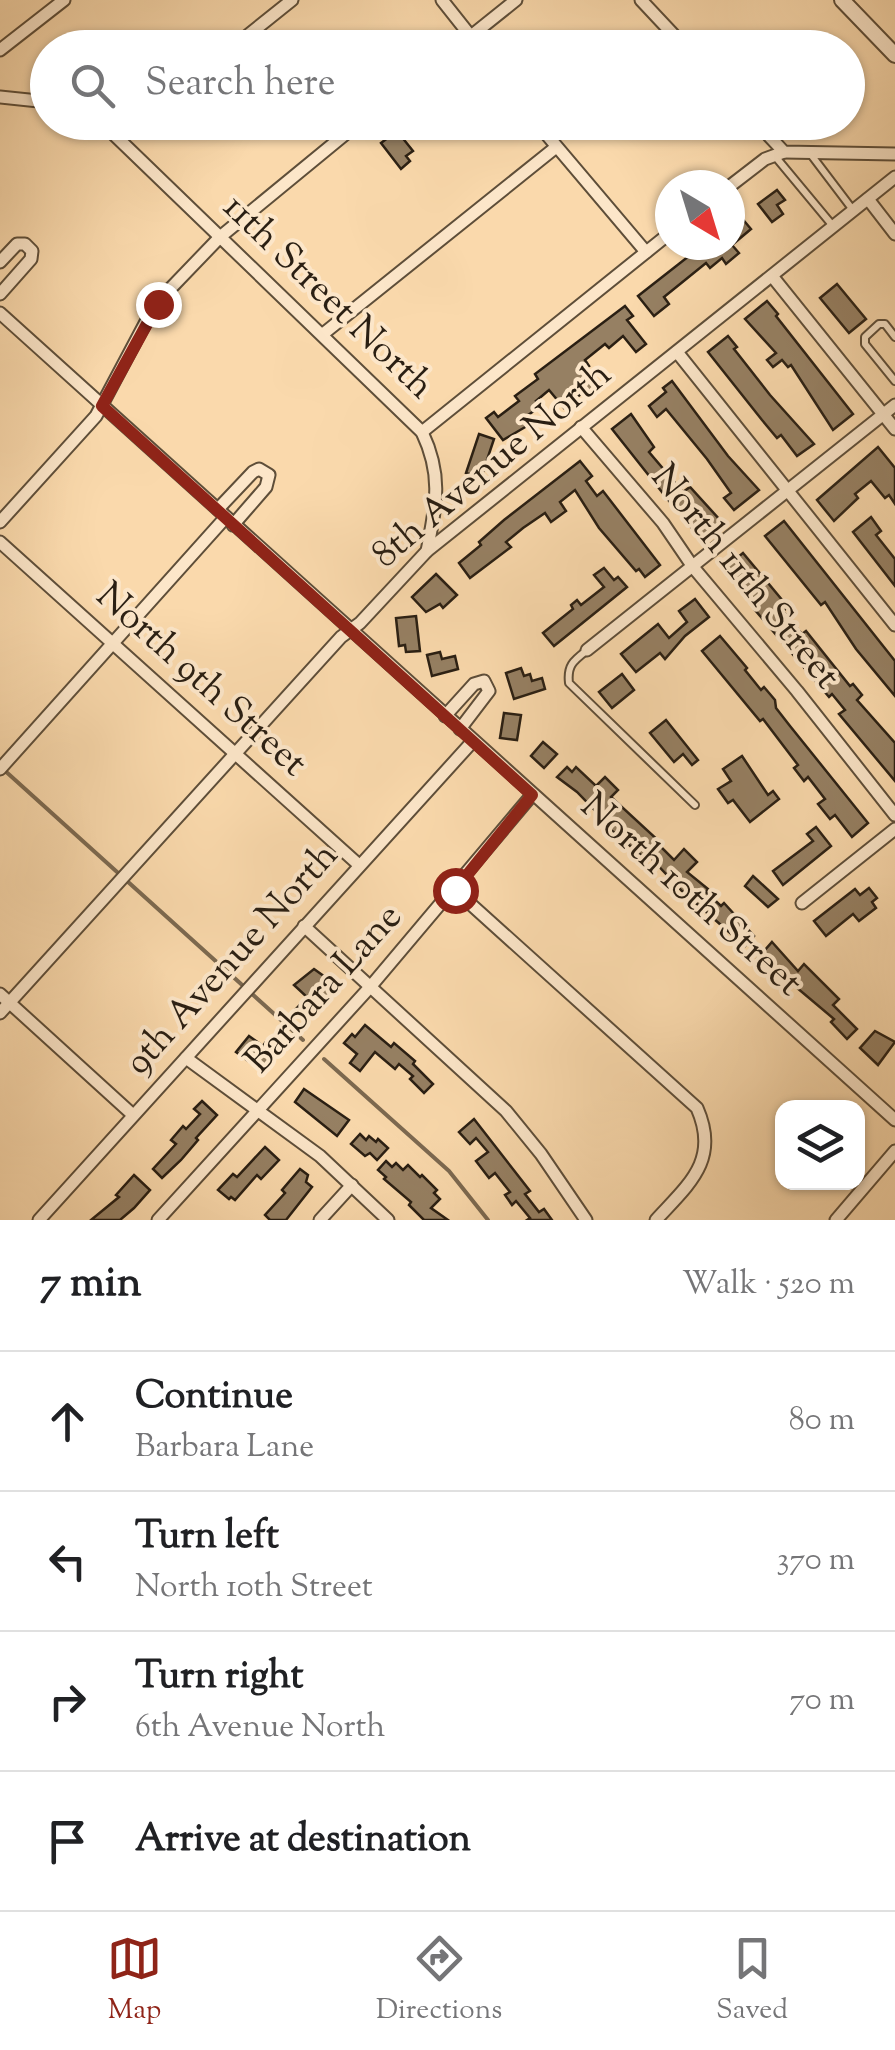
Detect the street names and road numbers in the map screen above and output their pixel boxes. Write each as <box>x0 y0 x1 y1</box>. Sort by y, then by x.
street label: 11th Street North <box>209 183 445 413</box>
street label: 8th Avenue North <box>362 350 624 582</box>
street label: North 11th Street <box>636 454 852 702</box>
street label: North 9th Street <box>82 571 318 791</box>
street label: North 10th Street <box>567 782 813 1010</box>
street label: 9th Avenue North <box>114 832 352 1088</box>
street label: Barbara Lane <box>234 893 416 1087</box>

